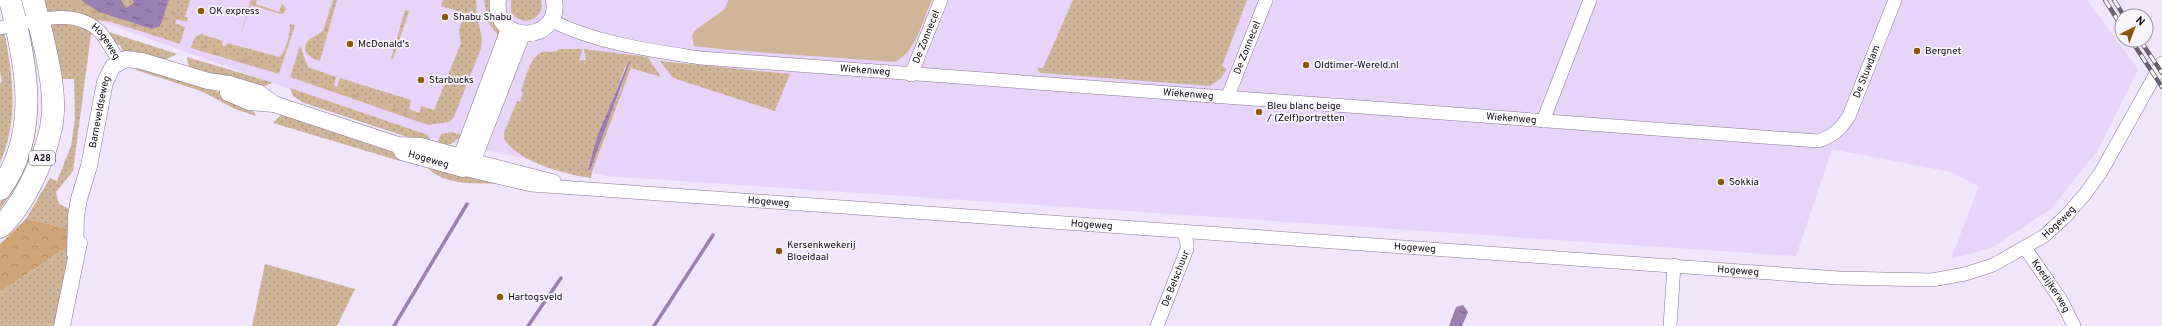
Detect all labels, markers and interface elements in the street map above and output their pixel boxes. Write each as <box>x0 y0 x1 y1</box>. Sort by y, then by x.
place label: OK express <box>209 5 260 18</box>
marker: OK express <box>196 6 206 16</box>
street label: De Zonnecel <box>910 8 943 66</box>
north arrow <box>2114 8 2154 48</box>
place label: Shabu Shabu <box>453 11 512 24</box>
marker: Shabu Shabu <box>440 12 450 22</box>
text: N <box>2132 13 2148 29</box>
street label: De Zonnecel <box>1231 19 1264 76</box>
street label: Hogeweg <box>89 20 123 62</box>
place label: McDonald's <box>358 38 410 51</box>
marker: McDonald's <box>345 39 355 49</box>
street label: De Stuwdam <box>1850 43 1883 100</box>
place label: Bergnet <box>1925 45 1962 58</box>
marker: Bergnet <box>1912 46 1922 56</box>
place label: Oldtimer-Wereld.nl <box>1314 59 1399 72</box>
marker: Oldtimer-Wereld.nl <box>1301 60 1311 70</box>
street label: Wiekenweg <box>839 62 891 79</box>
street label: Barneveldseweg <box>86 73 114 149</box>
place label: Starbucks <box>429 74 474 87</box>
marker: Starbucks <box>416 75 426 85</box>
street label: Wiekenweg <box>1163 86 1214 103</box>
place label: Bleu blanc beige / (Zelf)portretten <box>1266 100 1345 125</box>
marker: Bleu blanc beige / (Zelf)portretten <box>1254 107 1264 117</box>
street label: Wiekenweg <box>1486 110 1537 127</box>
street label: Hogeweg <box>407 148 450 171</box>
road number: A28 <box>29 151 55 165</box>
place label: Sokkia <box>1729 176 1759 189</box>
marker: Sokkia <box>1716 177 1726 187</box>
street label: Hogeweg <box>747 194 790 210</box>
street label: Hogeweg <box>2039 203 2078 241</box>
street label: Hogeweg <box>1070 217 1113 233</box>
place label: Kersenkwekerij Bloeidaal <box>787 239 856 264</box>
street label: Hogeweg <box>1394 240 1436 256</box>
marker: Kersenkwekerij Bloeidaal <box>774 246 784 256</box>
street label: De Belschuur <box>1159 248 1192 309</box>
street label: Koedijkerweg <box>2028 257 2073 315</box>
street label: Hogeweg <box>1717 263 1759 279</box>
place label: Hartogsveld <box>508 291 562 304</box>
marker: Hartogsveld <box>495 292 505 302</box>

